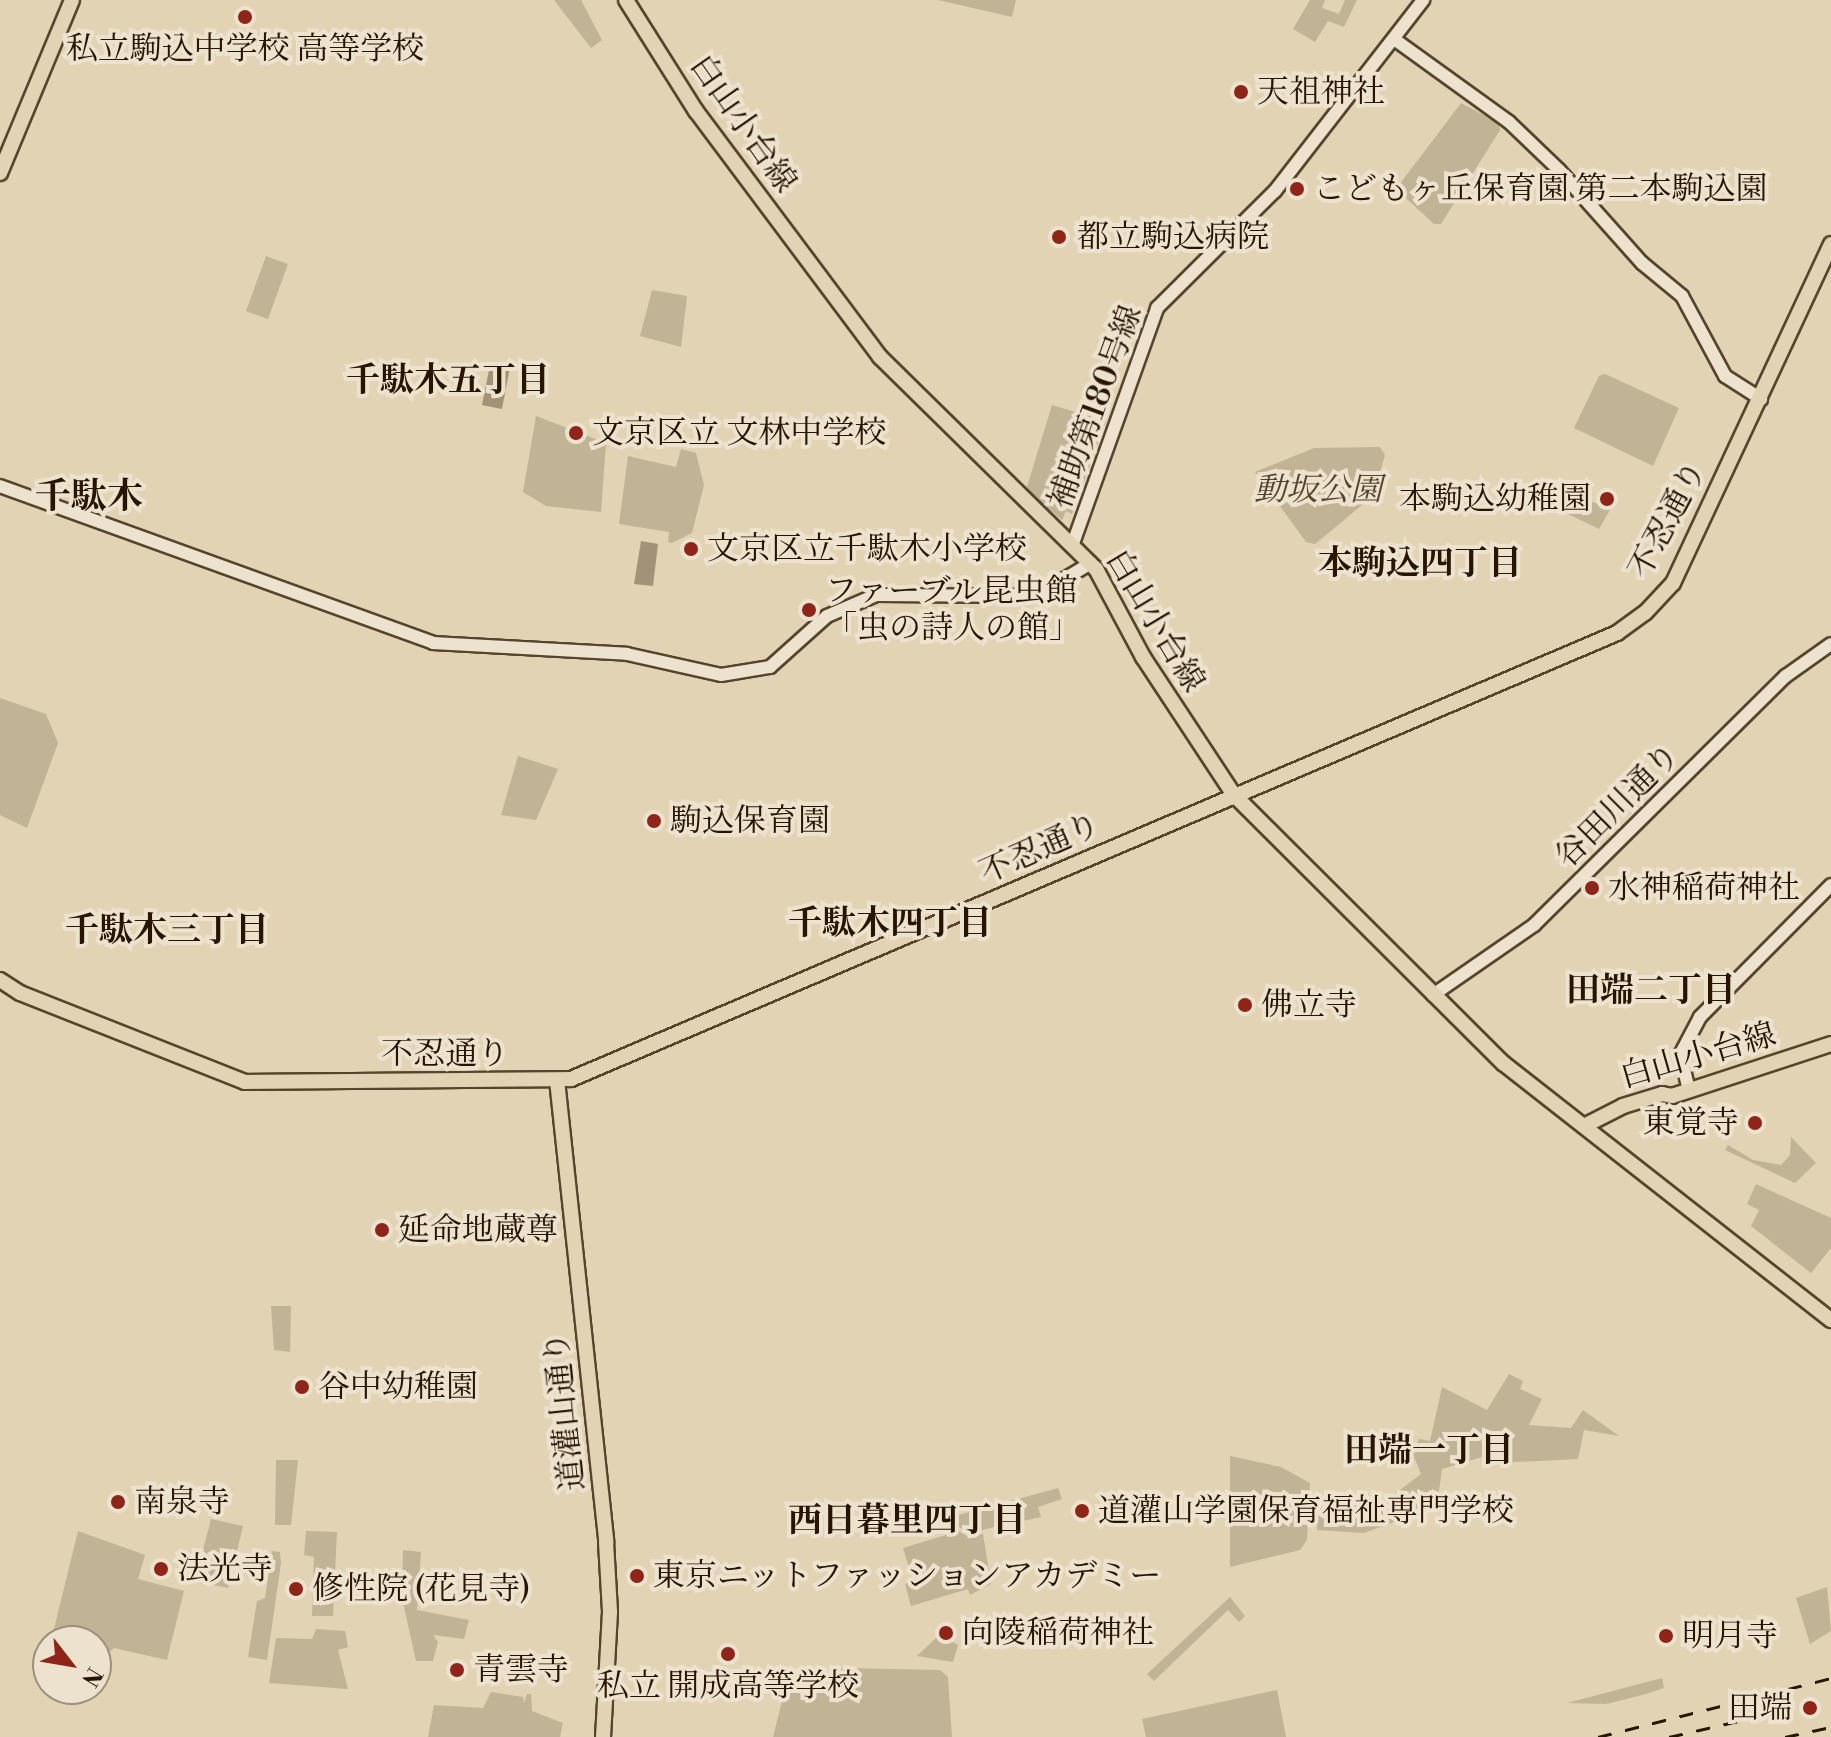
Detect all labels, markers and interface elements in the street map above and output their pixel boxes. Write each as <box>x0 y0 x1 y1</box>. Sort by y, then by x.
marker: 私立駒込中学校 高等学校 <box>236 8 254 26</box>
place label: 私立駒込中学校 高等学校 <box>66 30 424 68</box>
street label: 白山小台線 <box>681 47 805 201</box>
place label: 天祖神社 <box>1257 73 1385 111</box>
marker: 天祖神社 <box>1232 83 1250 101</box>
place label: こどもヶ丘保育園 第二本駒込園 <box>1313 170 1768 208</box>
marker: こどもヶ丘保育園 第二本駒込園 <box>1288 180 1306 198</box>
place label: 都立駒込病院 <box>1077 218 1269 256</box>
marker: 都立駒込病院 <box>1048 226 1070 248</box>
street label: 補助第180号線 <box>1041 300 1151 514</box>
district label: 千駄木五丁目 <box>346 362 550 402</box>
place label: 文京区立 文林中学校 <box>592 414 887 452</box>
marker: 文京区立 文林中学校 <box>567 424 585 442</box>
street label: 不忍通り <box>1621 454 1715 586</box>
park label: 動坂公園 <box>1254 471 1382 509</box>
district label: 千駄木 <box>35 476 143 520</box>
place label: 本駒込幼稚園 <box>1399 480 1591 518</box>
marker: 本駒込幼稚園 <box>1598 490 1616 508</box>
place label: 文京区立千駄木小学校 <box>707 530 1027 568</box>
marker: 文京区立千駄木小学校 <box>682 540 700 558</box>
street label: 白山小台線 <box>1097 543 1213 699</box>
district label: 本駒込四丁目 <box>1318 545 1522 585</box>
place label: ファーブル昆虫館 「虫の詩人の館」 <box>825 573 1081 648</box>
marker: ファーブル昆虫館 「虫の詩人の館」 <box>800 601 818 619</box>
street label: 谷田川通り <box>1548 736 1688 876</box>
place label: 駒込保育園 <box>670 802 830 840</box>
street label: 不忍通り <box>974 805 1106 893</box>
marker: 駒込保育園 <box>645 812 663 830</box>
place label: 水神稲荷神社 <box>1608 869 1800 907</box>
marker: 水神稲荷神社 <box>1583 879 1601 897</box>
district label: 千駄木四丁目 <box>788 905 992 945</box>
district label: 千駄木三丁目 <box>65 912 269 952</box>
district label: 田端二丁目 <box>1566 972 1736 1012</box>
place label: 佛立寺 <box>1261 986 1357 1024</box>
marker: 佛立寺 <box>1236 996 1254 1014</box>
street label: 白山小台線 <box>1616 1015 1780 1097</box>
street label: 不忍通り <box>381 1035 509 1073</box>
place label: 東覚寺 <box>1643 1104 1739 1142</box>
marker: 東覚寺 <box>1746 1114 1764 1132</box>
place label: 延命地蔵尊 <box>398 1211 558 1249</box>
marker: 延命地蔵尊 <box>373 1221 391 1239</box>
street label: 道灌山通り <box>538 1329 592 1493</box>
place label: 谷中幼稚園 <box>318 1368 478 1406</box>
marker: 谷中幼稚園 <box>293 1378 311 1396</box>
district label: 田端一丁目 <box>1344 1432 1514 1472</box>
place label: 南泉寺 <box>134 1483 230 1521</box>
place label: 道灌山学園保育福祉専門学校 <box>1098 1492 1514 1530</box>
marker: 南泉寺 <box>109 1493 127 1511</box>
district label: 西日暮里四丁目 <box>788 1502 1026 1542</box>
marker: 道灌山学園保育福祉専門学校 <box>1073 1502 1091 1520</box>
place label: 法光寺 <box>177 1550 273 1588</box>
place label: 東京ニットファッションアカデミー <box>653 1557 1165 1595</box>
marker: 法光寺 <box>152 1560 170 1578</box>
marker: 東京ニットファッションアカデミー <box>628 1567 646 1585</box>
place label: 修性院 (花見寺) <box>312 1570 530 1608</box>
marker: 修性院 (花見寺) <box>287 1580 305 1598</box>
place label: 向陵稲荷神社 <box>962 1614 1154 1652</box>
place label: 明月寺 <box>1682 1617 1778 1655</box>
marker: 向陵稲荷神社 <box>937 1624 955 1642</box>
north arrow <box>32 1625 112 1705</box>
marker: 明月寺 <box>1657 1627 1675 1645</box>
marker: 私立 開成高等学校 <box>719 1645 737 1663</box>
place label: 青雲寺 <box>473 1651 569 1689</box>
marker: 青雲寺 <box>448 1661 466 1679</box>
text: N <box>75 1662 107 1691</box>
place label: 私立 開成高等学校 <box>597 1667 859 1705</box>
place label: 田端 <box>1728 1689 1792 1727</box>
marker: 田端 <box>1799 1697 1821 1719</box>

